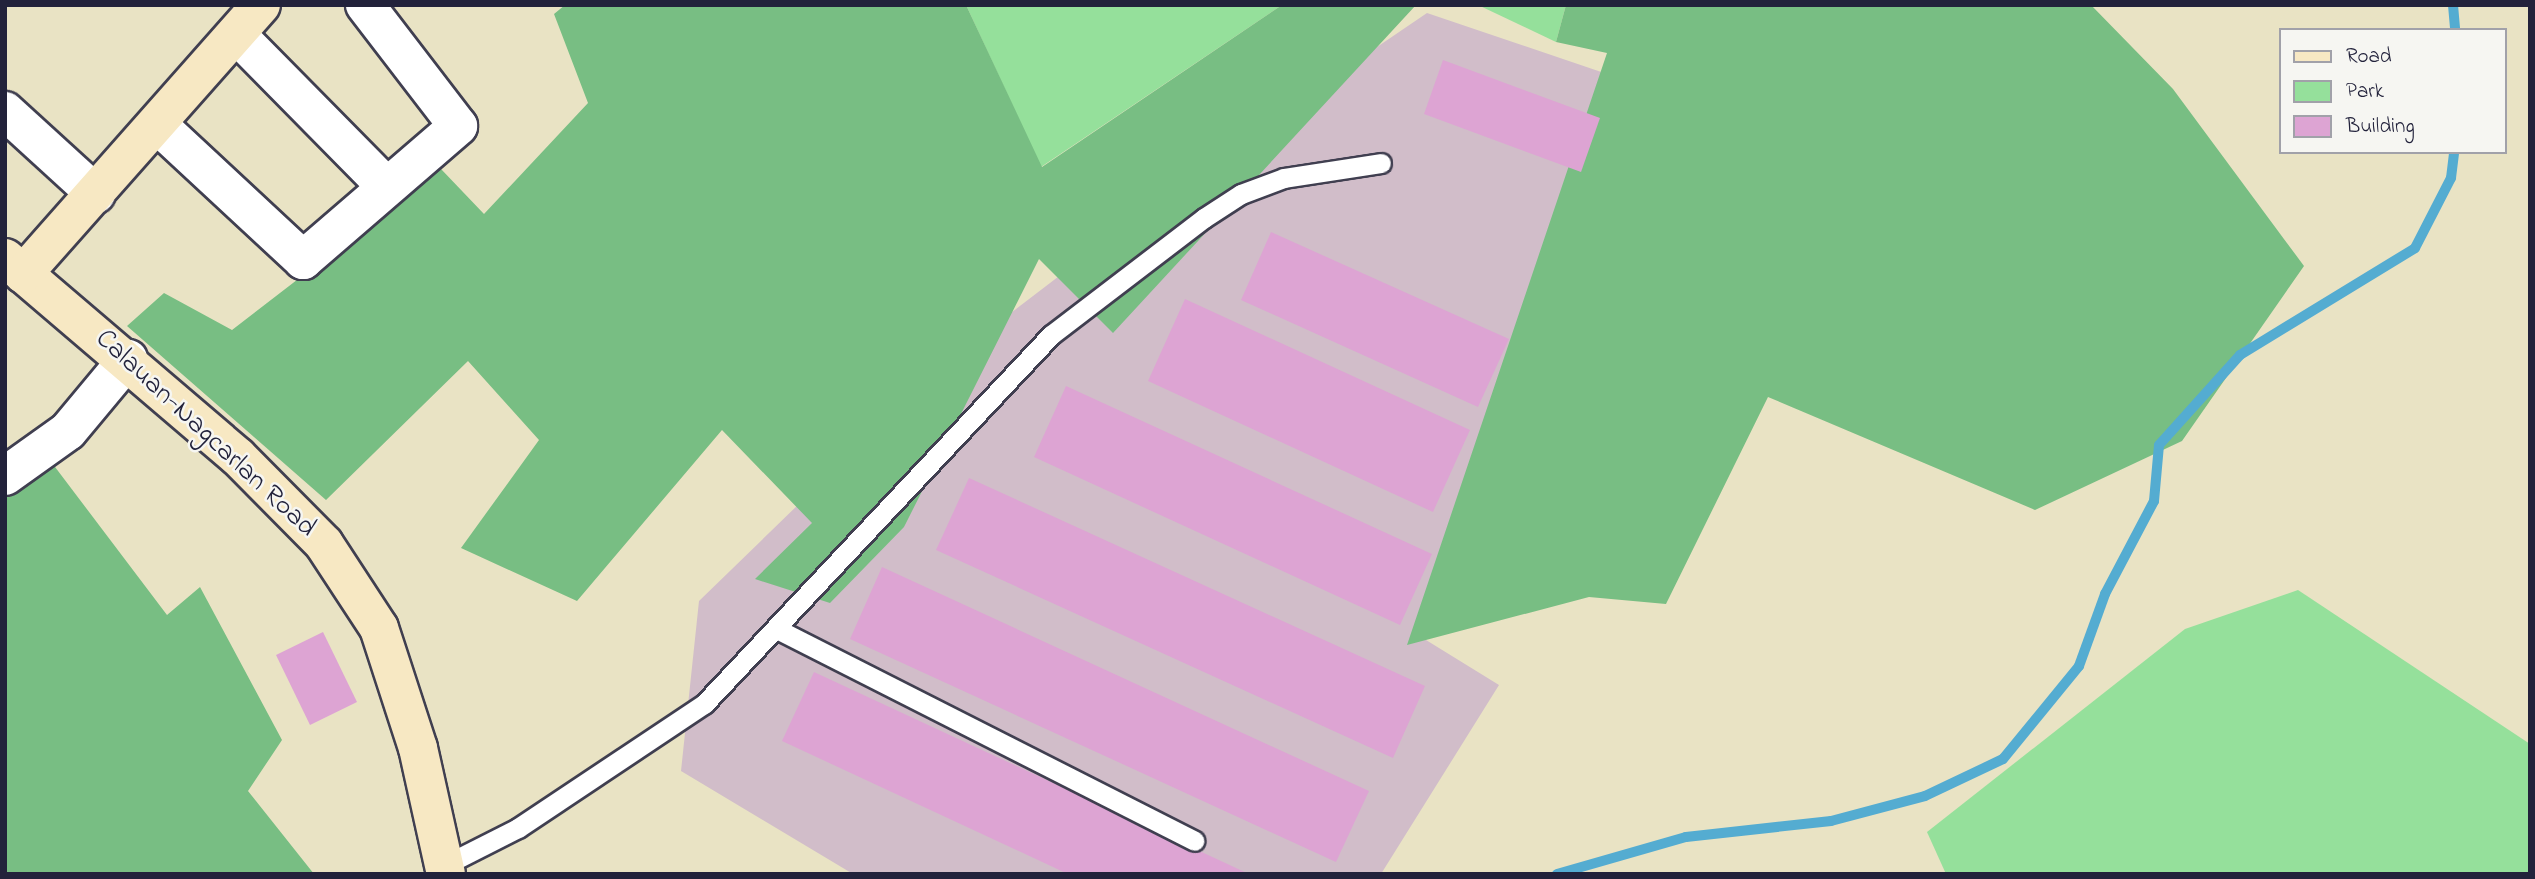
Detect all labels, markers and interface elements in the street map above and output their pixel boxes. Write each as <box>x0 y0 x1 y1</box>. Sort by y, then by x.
legend <box>2280 28 2507 154</box>
text: Road <box>2346 42 2392 72</box>
text: Park <box>2346 77 2384 107</box>
text: Building <box>2346 112 2415 142</box>
street label: Calauan-Nagcarlan Road <box>87 323 323 545</box>

